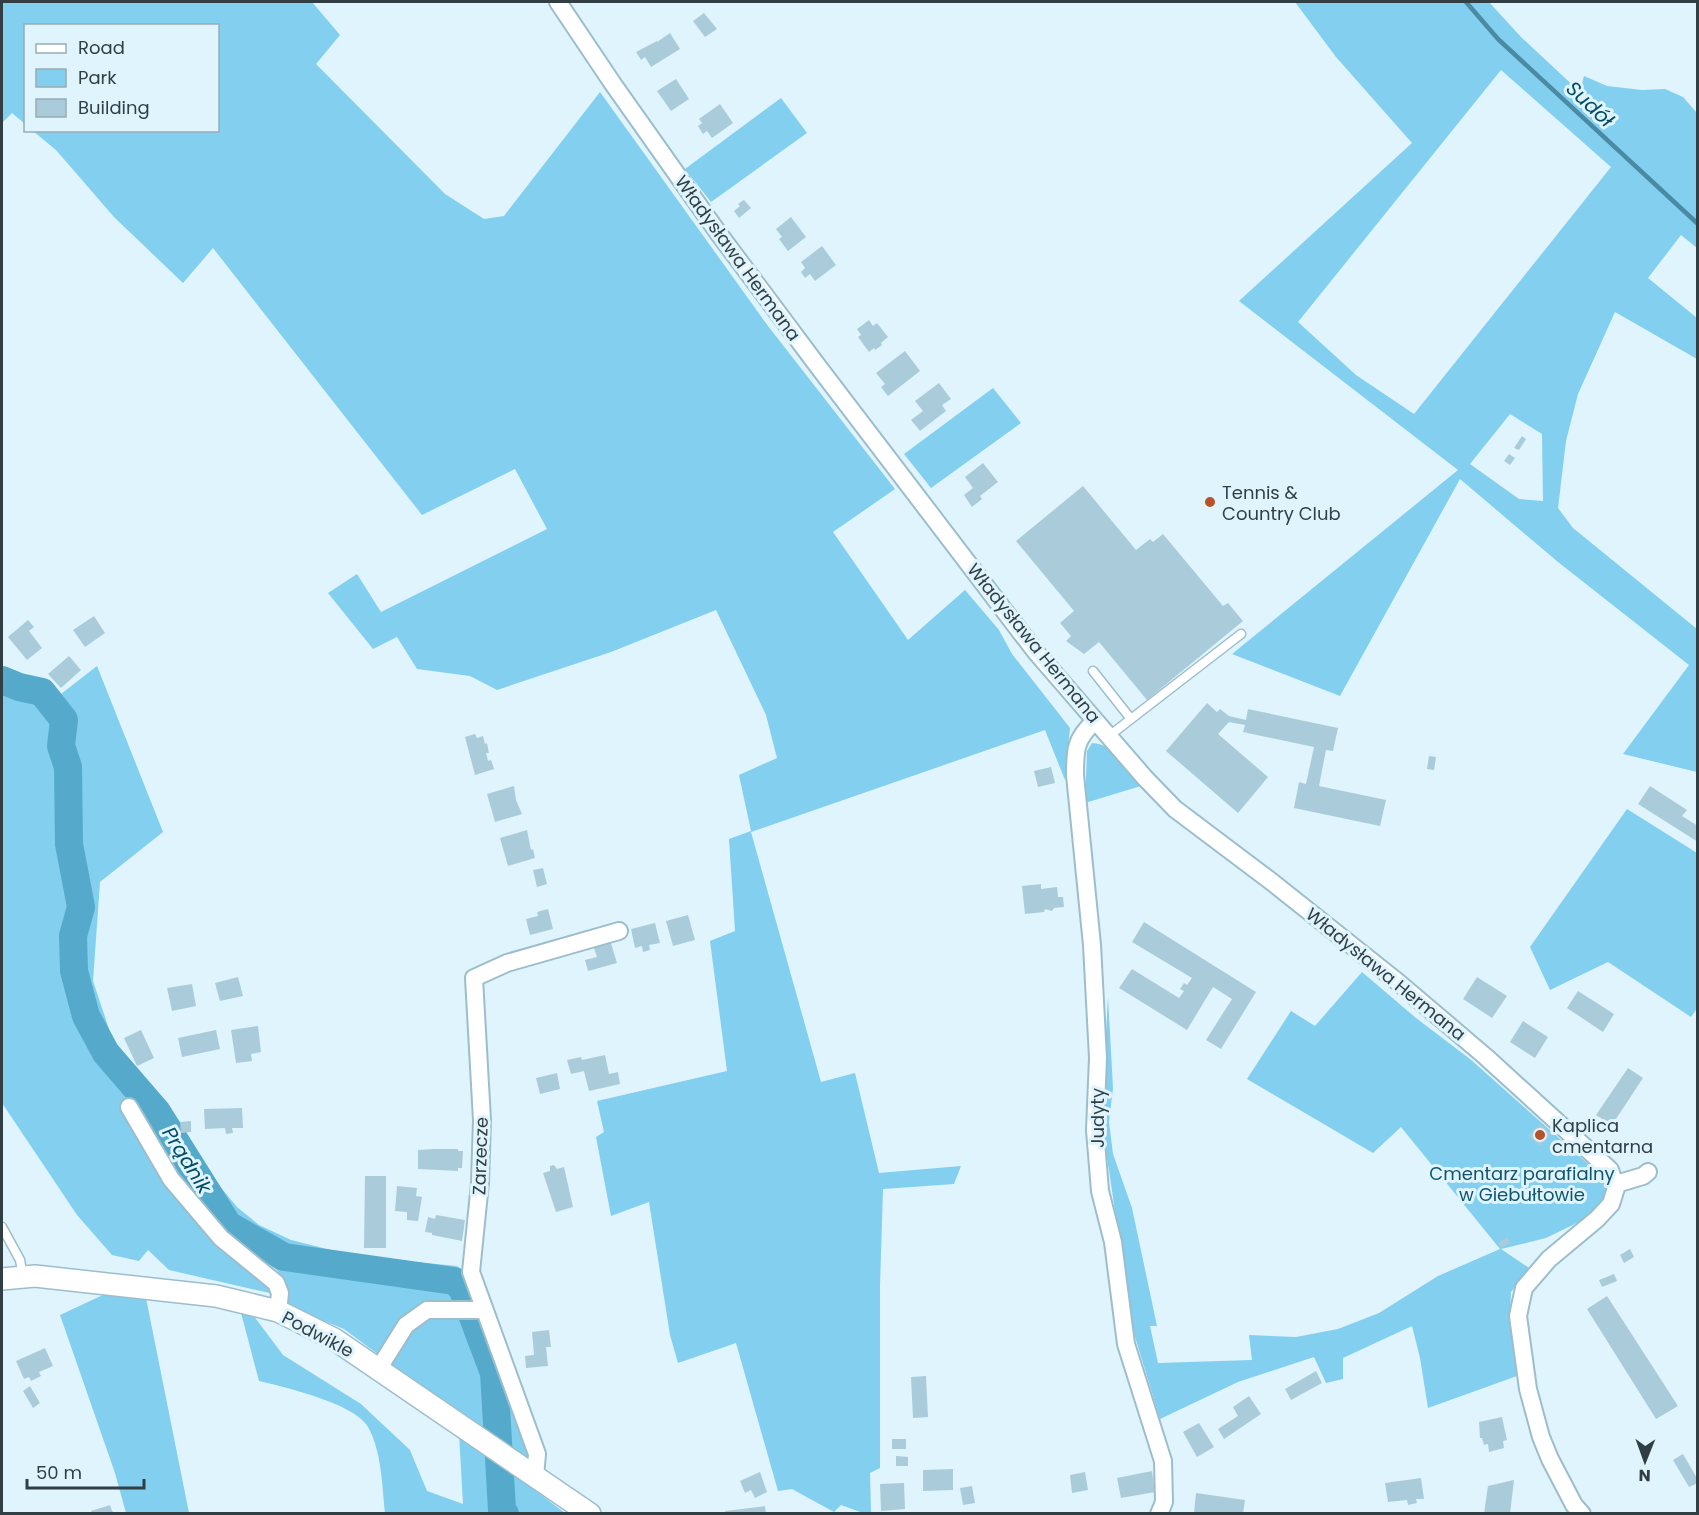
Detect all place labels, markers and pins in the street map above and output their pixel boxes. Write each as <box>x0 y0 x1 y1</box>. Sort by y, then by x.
place label: Tennis & Country Club <box>1222 480 1341 526</box>
marker: Tennis & Country Club <box>1203 495 1217 509</box>
place label: Kaplica cmentarna <box>1552 1113 1653 1159</box>
marker: Kaplica cmentarna <box>1533 1128 1547 1142</box>

